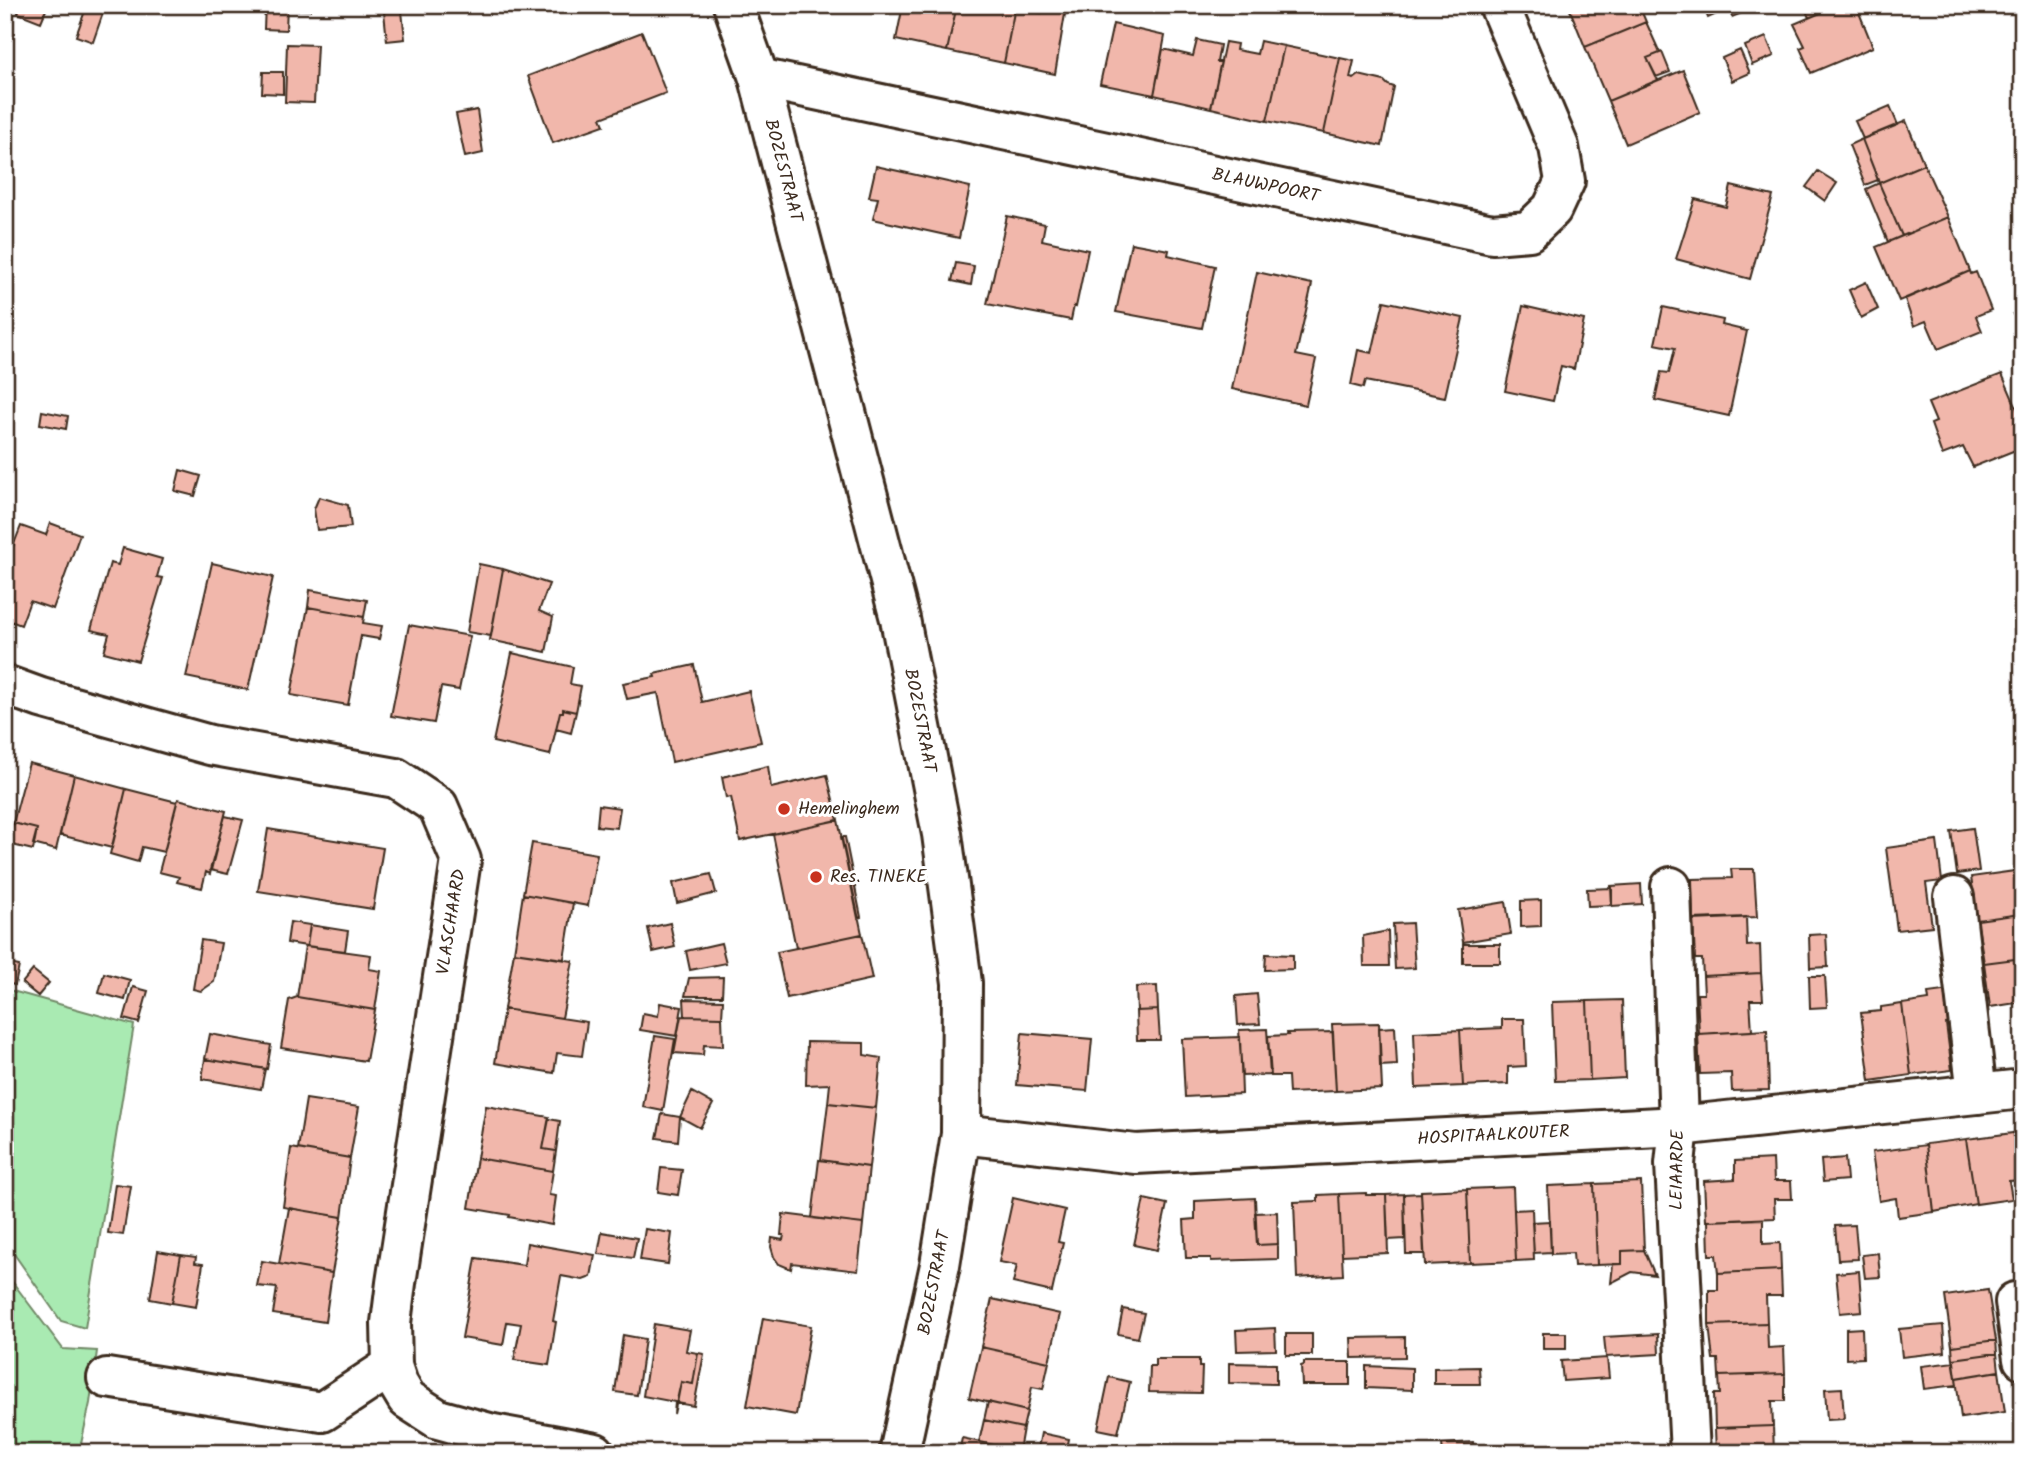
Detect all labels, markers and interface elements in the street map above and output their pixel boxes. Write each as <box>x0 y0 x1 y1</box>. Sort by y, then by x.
street label: BOZESTRAAT <box>756 116 811 226</box>
street label: BLAUWPOORT <box>1209 160 1323 212</box>
street label: BOZESTRAAT <box>895 666 944 776</box>
place label: Hemelinghem <box>798 795 900 824</box>
marker: Hemelinghem <box>776 801 792 817</box>
place label: Res. TINEKE <box>830 863 927 892</box>
street label: VLASCHAARD <box>429 867 475 977</box>
marker: Res. TINEKE <box>808 869 824 885</box>
street label: HOSPITAALKOUTER <box>1416 1117 1570 1154</box>
street label: LEIAARDE <box>1663 1129 1693 1210</box>
street label: BOZESTRAAT <box>911 1227 960 1338</box>

